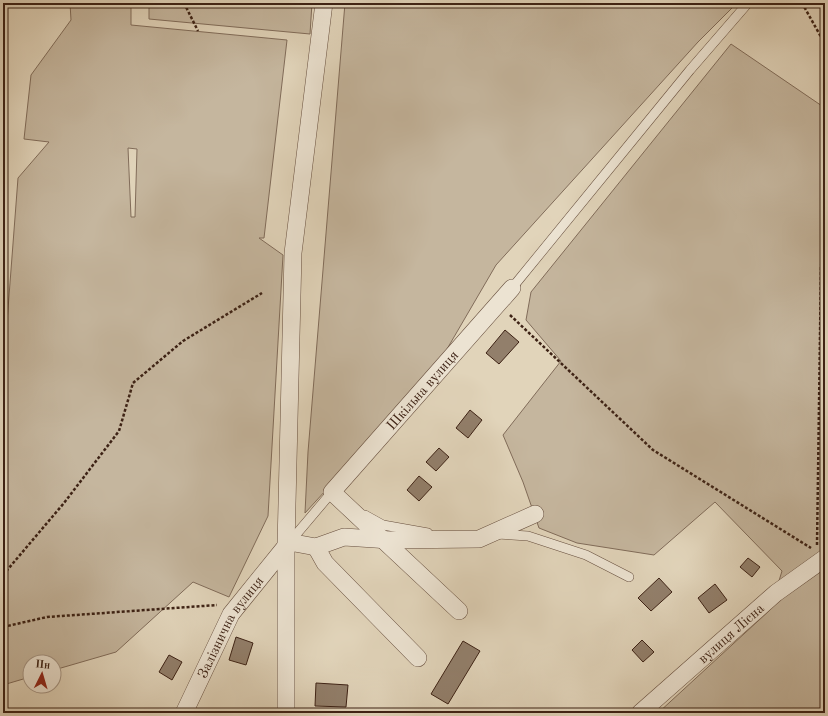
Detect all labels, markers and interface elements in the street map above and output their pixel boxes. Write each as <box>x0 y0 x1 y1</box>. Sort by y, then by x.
street label: Шкільна вулиця <box>384 348 461 433</box>
street label: Залізнична вулиця <box>196 574 267 680</box>
street label: вулиця Лісна <box>696 601 767 666</box>
north arrow <box>22 654 62 694</box>
text: Пн <box>35 659 51 672</box>

